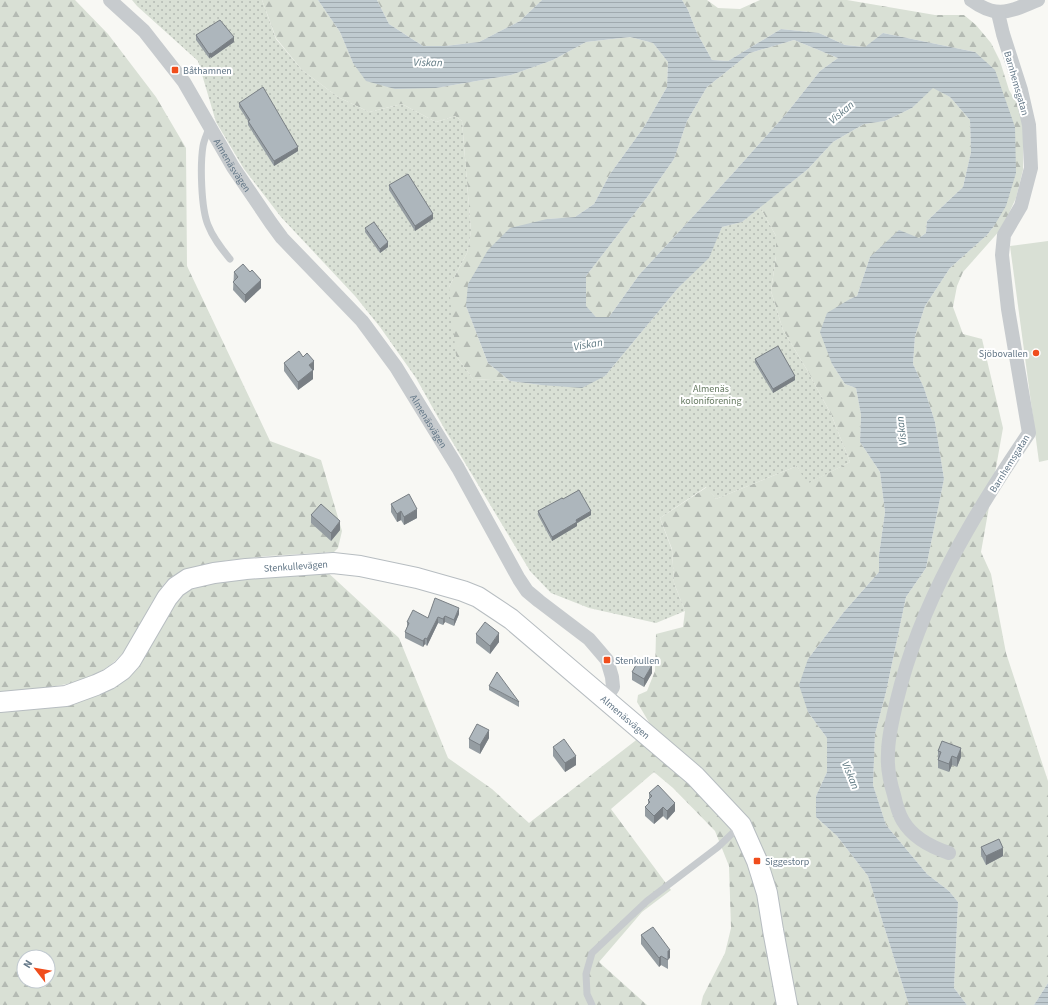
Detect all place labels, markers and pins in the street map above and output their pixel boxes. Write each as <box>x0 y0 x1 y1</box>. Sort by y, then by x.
place label: Båthamnen <box>183 64 232 78</box>
marker: Båthamnen <box>170 65 180 75</box>
place label: Sjöbovallen <box>979 347 1028 361</box>
marker: Sjöbovallen <box>1031 348 1041 358</box>
place label: Stenkullen <box>615 654 660 668</box>
marker: Stenkullen <box>602 655 612 665</box>
place label: Siggestorp <box>765 855 810 869</box>
marker: Siggestorp <box>752 856 762 866</box>

